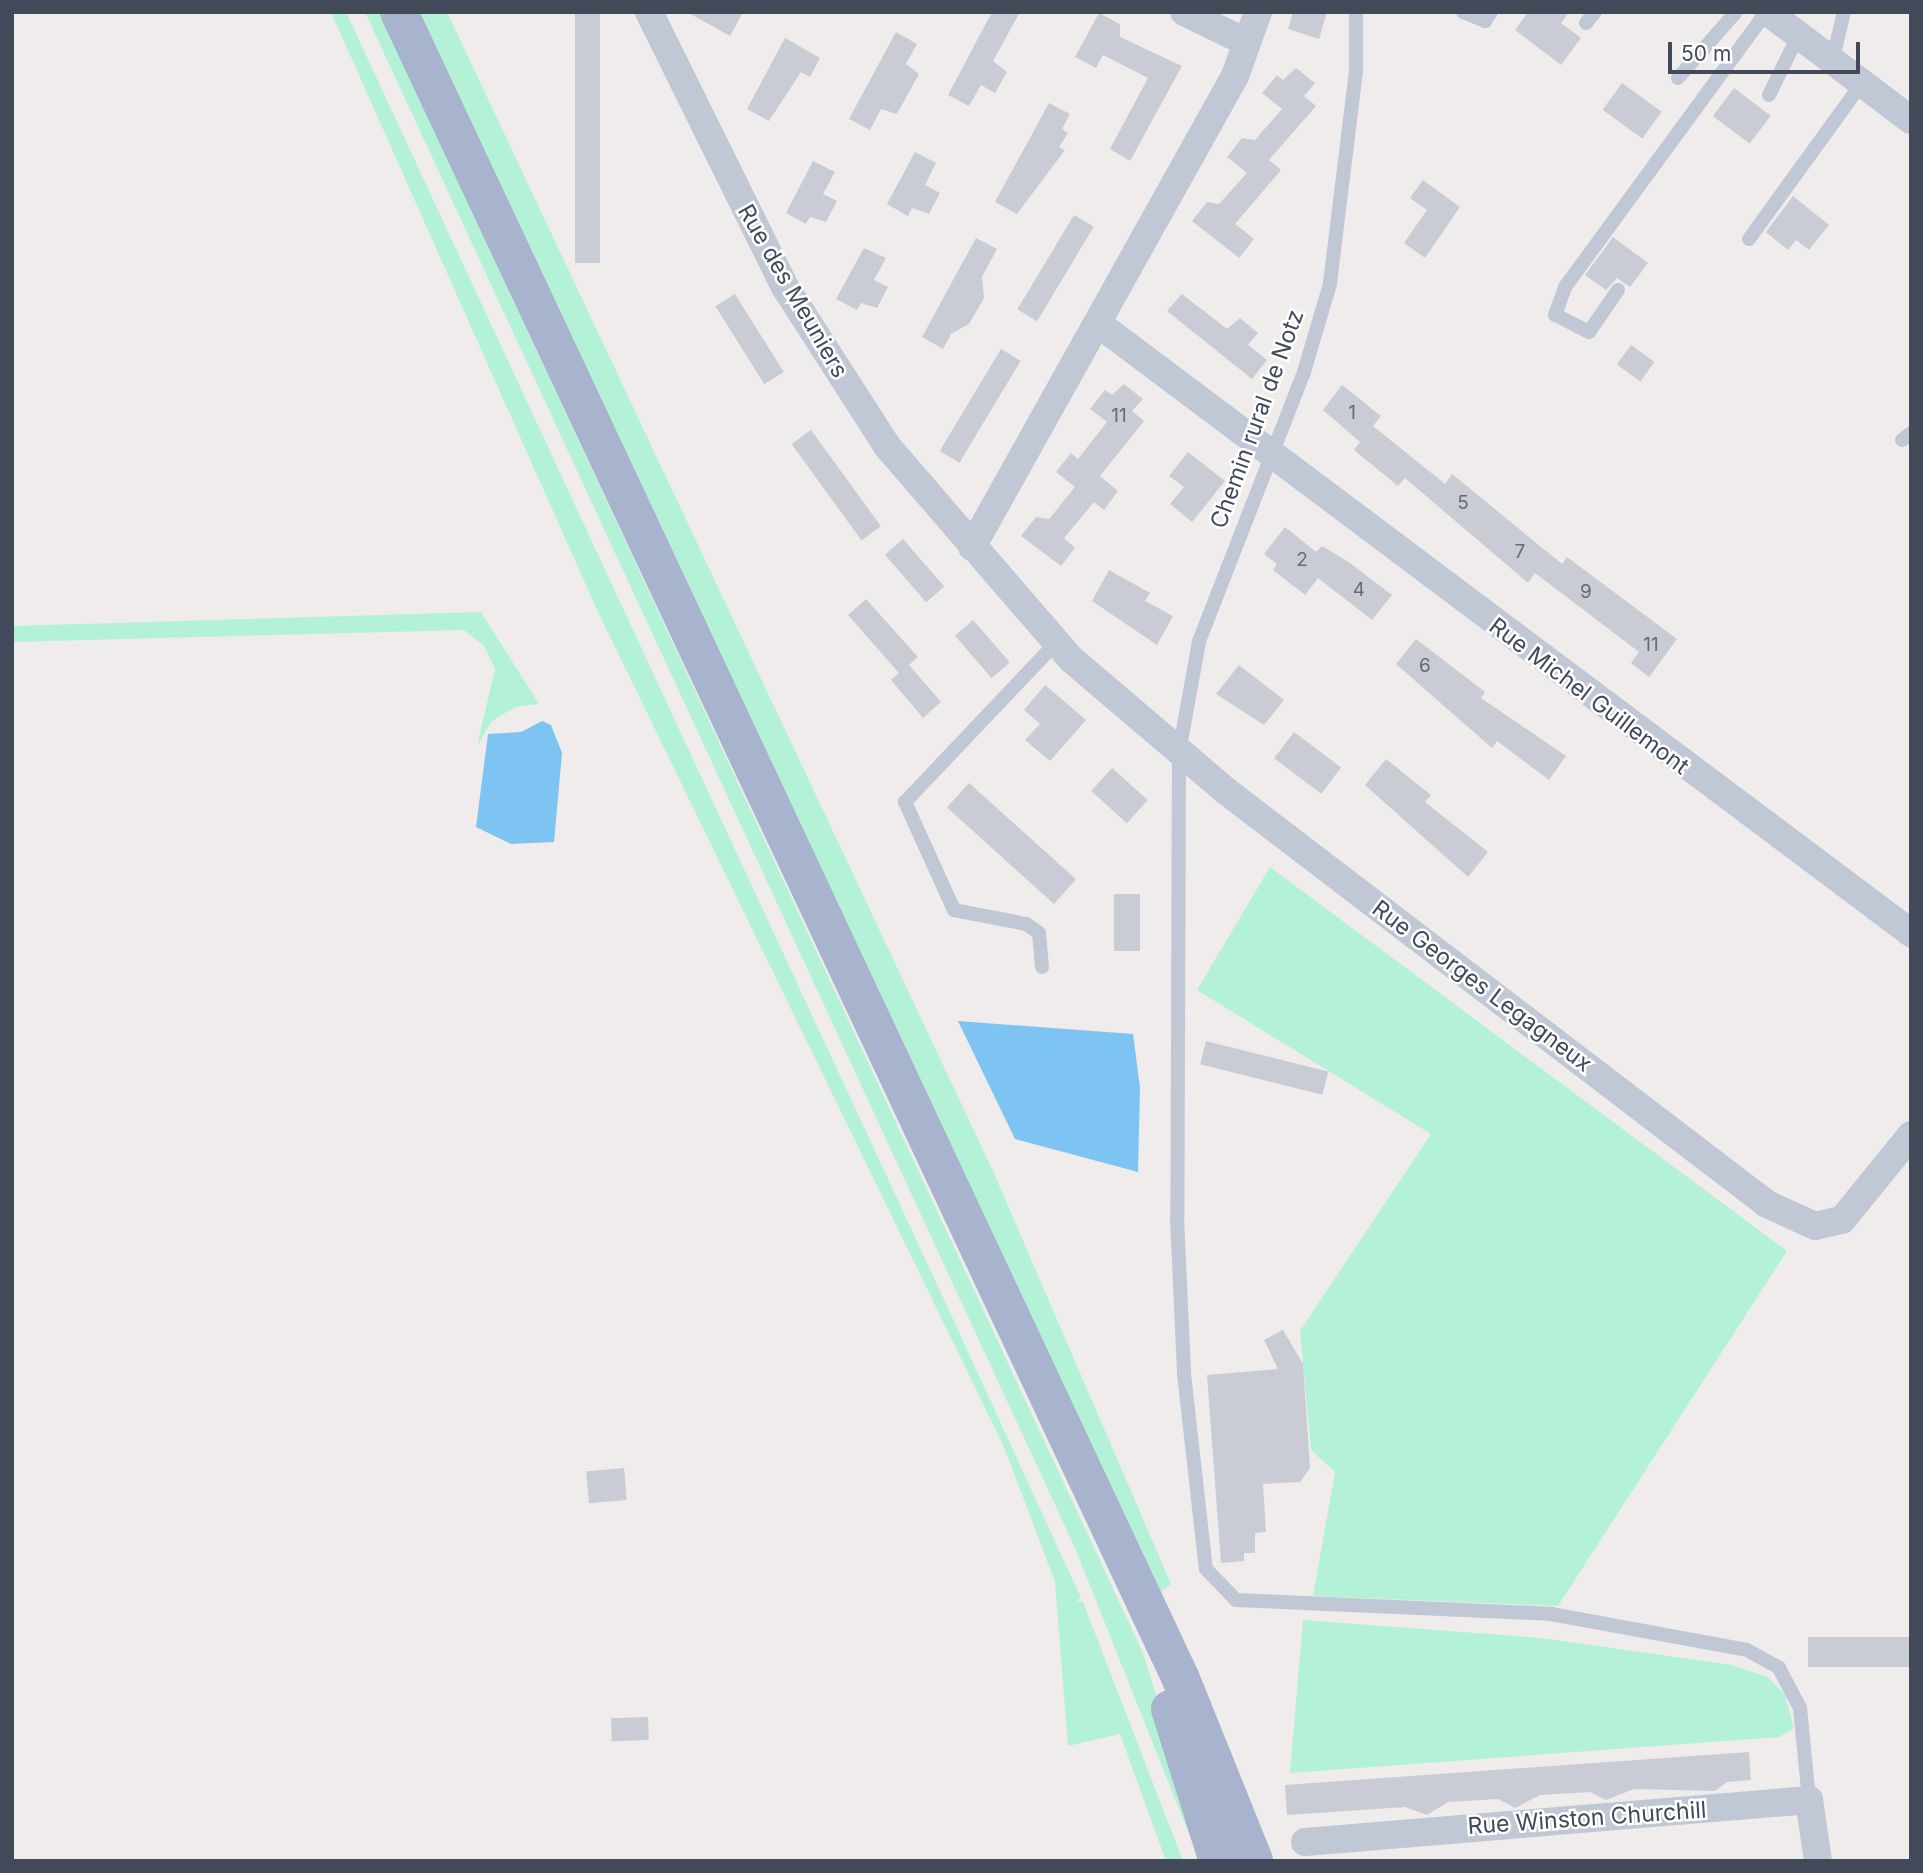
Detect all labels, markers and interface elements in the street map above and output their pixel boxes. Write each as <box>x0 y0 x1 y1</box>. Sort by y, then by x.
scale bar <box>1671 28 1864 72</box>
text: 50 m <box>1681 41 1731 66</box>
street label: Rue des Meuniers <box>732 199 854 383</box>
street label: Chemin rural de Notz <box>1205 306 1309 532</box>
house number: 1 <box>1348 402 1356 424</box>
house number: 11 <box>1111 405 1127 427</box>
house number: 5 <box>1457 492 1469 514</box>
house number: 7 <box>1515 541 1525 563</box>
house number: 2 <box>1296 549 1308 571</box>
house number: 4 <box>1353 579 1365 601</box>
house number: 9 <box>1580 581 1592 603</box>
street label: Rue Michel Guillemont <box>1484 612 1694 780</box>
house number: 11 <box>1643 634 1659 656</box>
house number: 6 <box>1419 655 1431 677</box>
street label: Rue Georges Legagneux <box>1367 894 1597 1078</box>
street label: Rue Winston Churchill <box>1467 1796 1707 1840</box>

